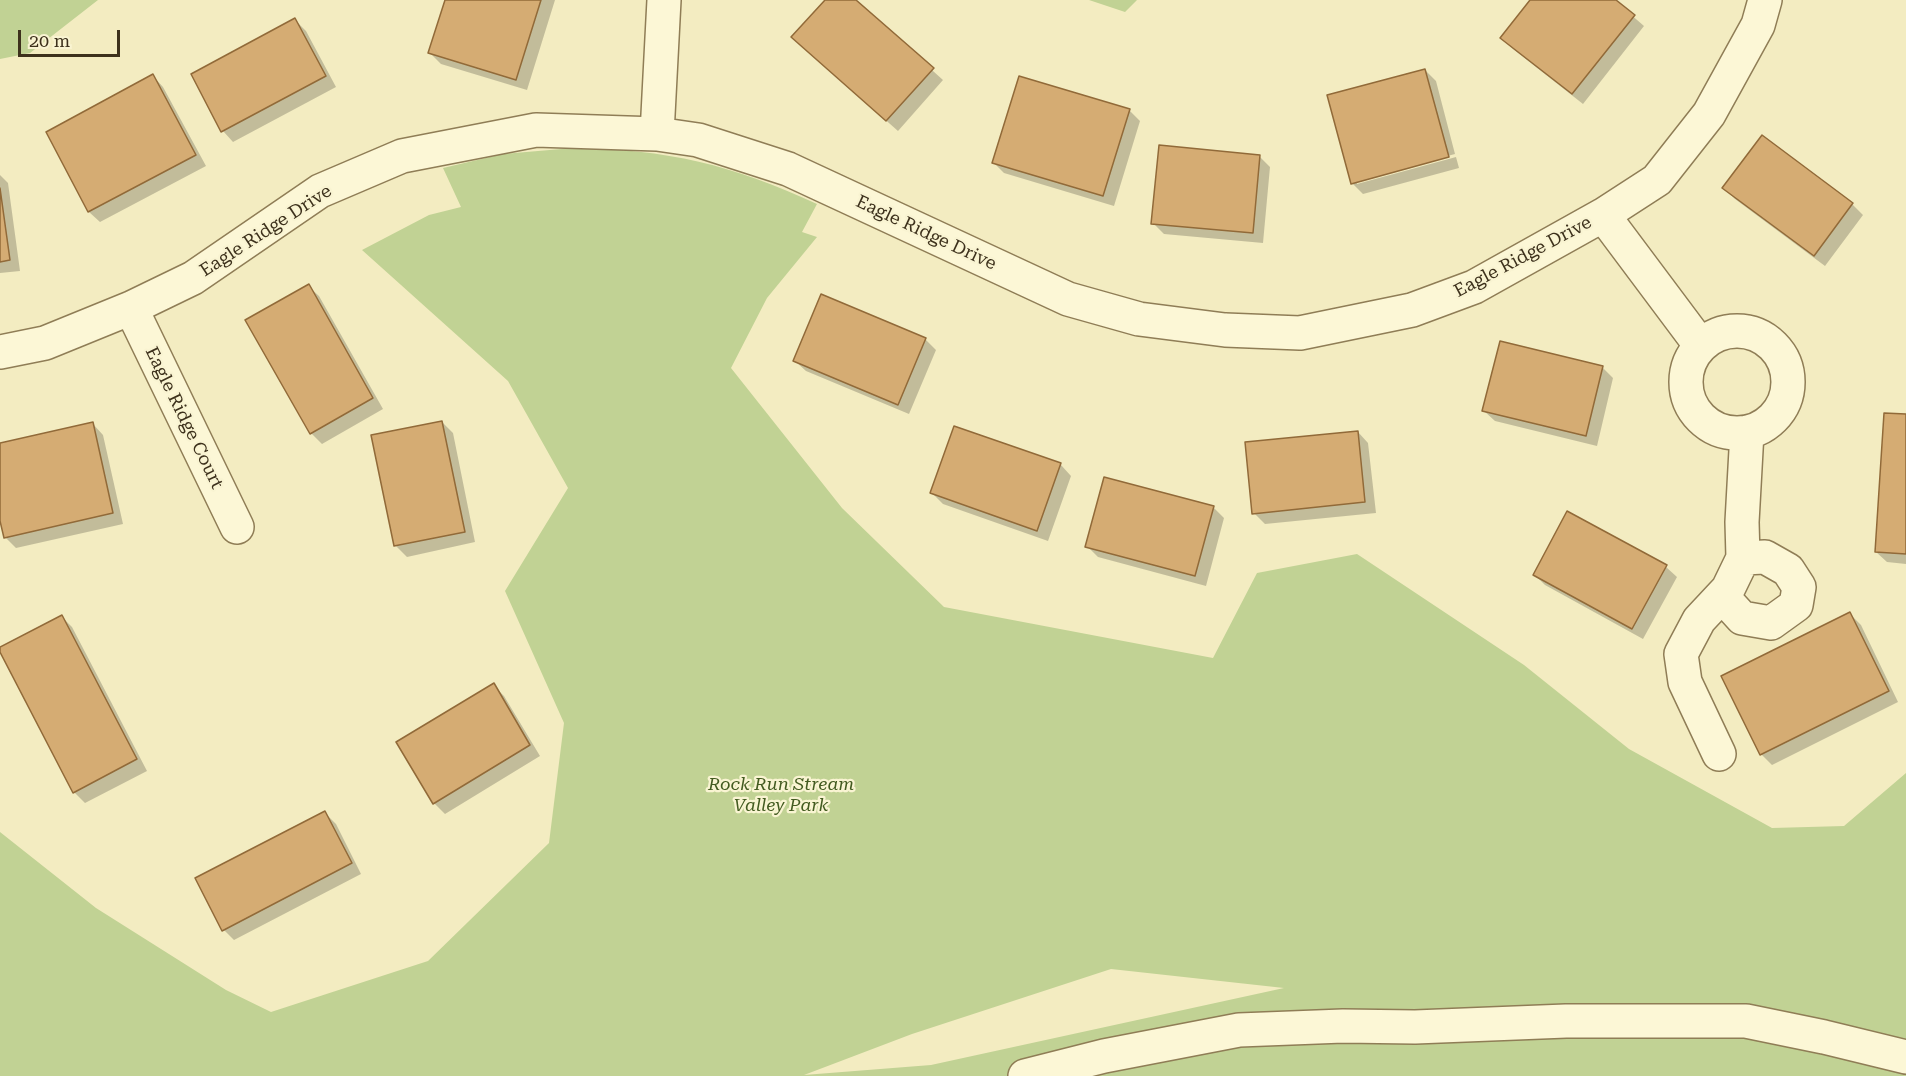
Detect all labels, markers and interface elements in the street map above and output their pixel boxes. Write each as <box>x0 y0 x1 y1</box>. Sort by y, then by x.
scale bar <box>21 18 123 56</box>
text: 20 m <box>29 30 70 51</box>
street label: Eagle Ridge Drive <box>196 180 336 282</box>
street label: Eagle Ridge Drive <box>852 191 1000 275</box>
street label: Eagle Ridge Drive <box>1451 212 1595 302</box>
street label: Eagle Ridge Court <box>140 343 228 493</box>
park label: Rock Run Stream Valley Park <box>708 774 854 816</box>

